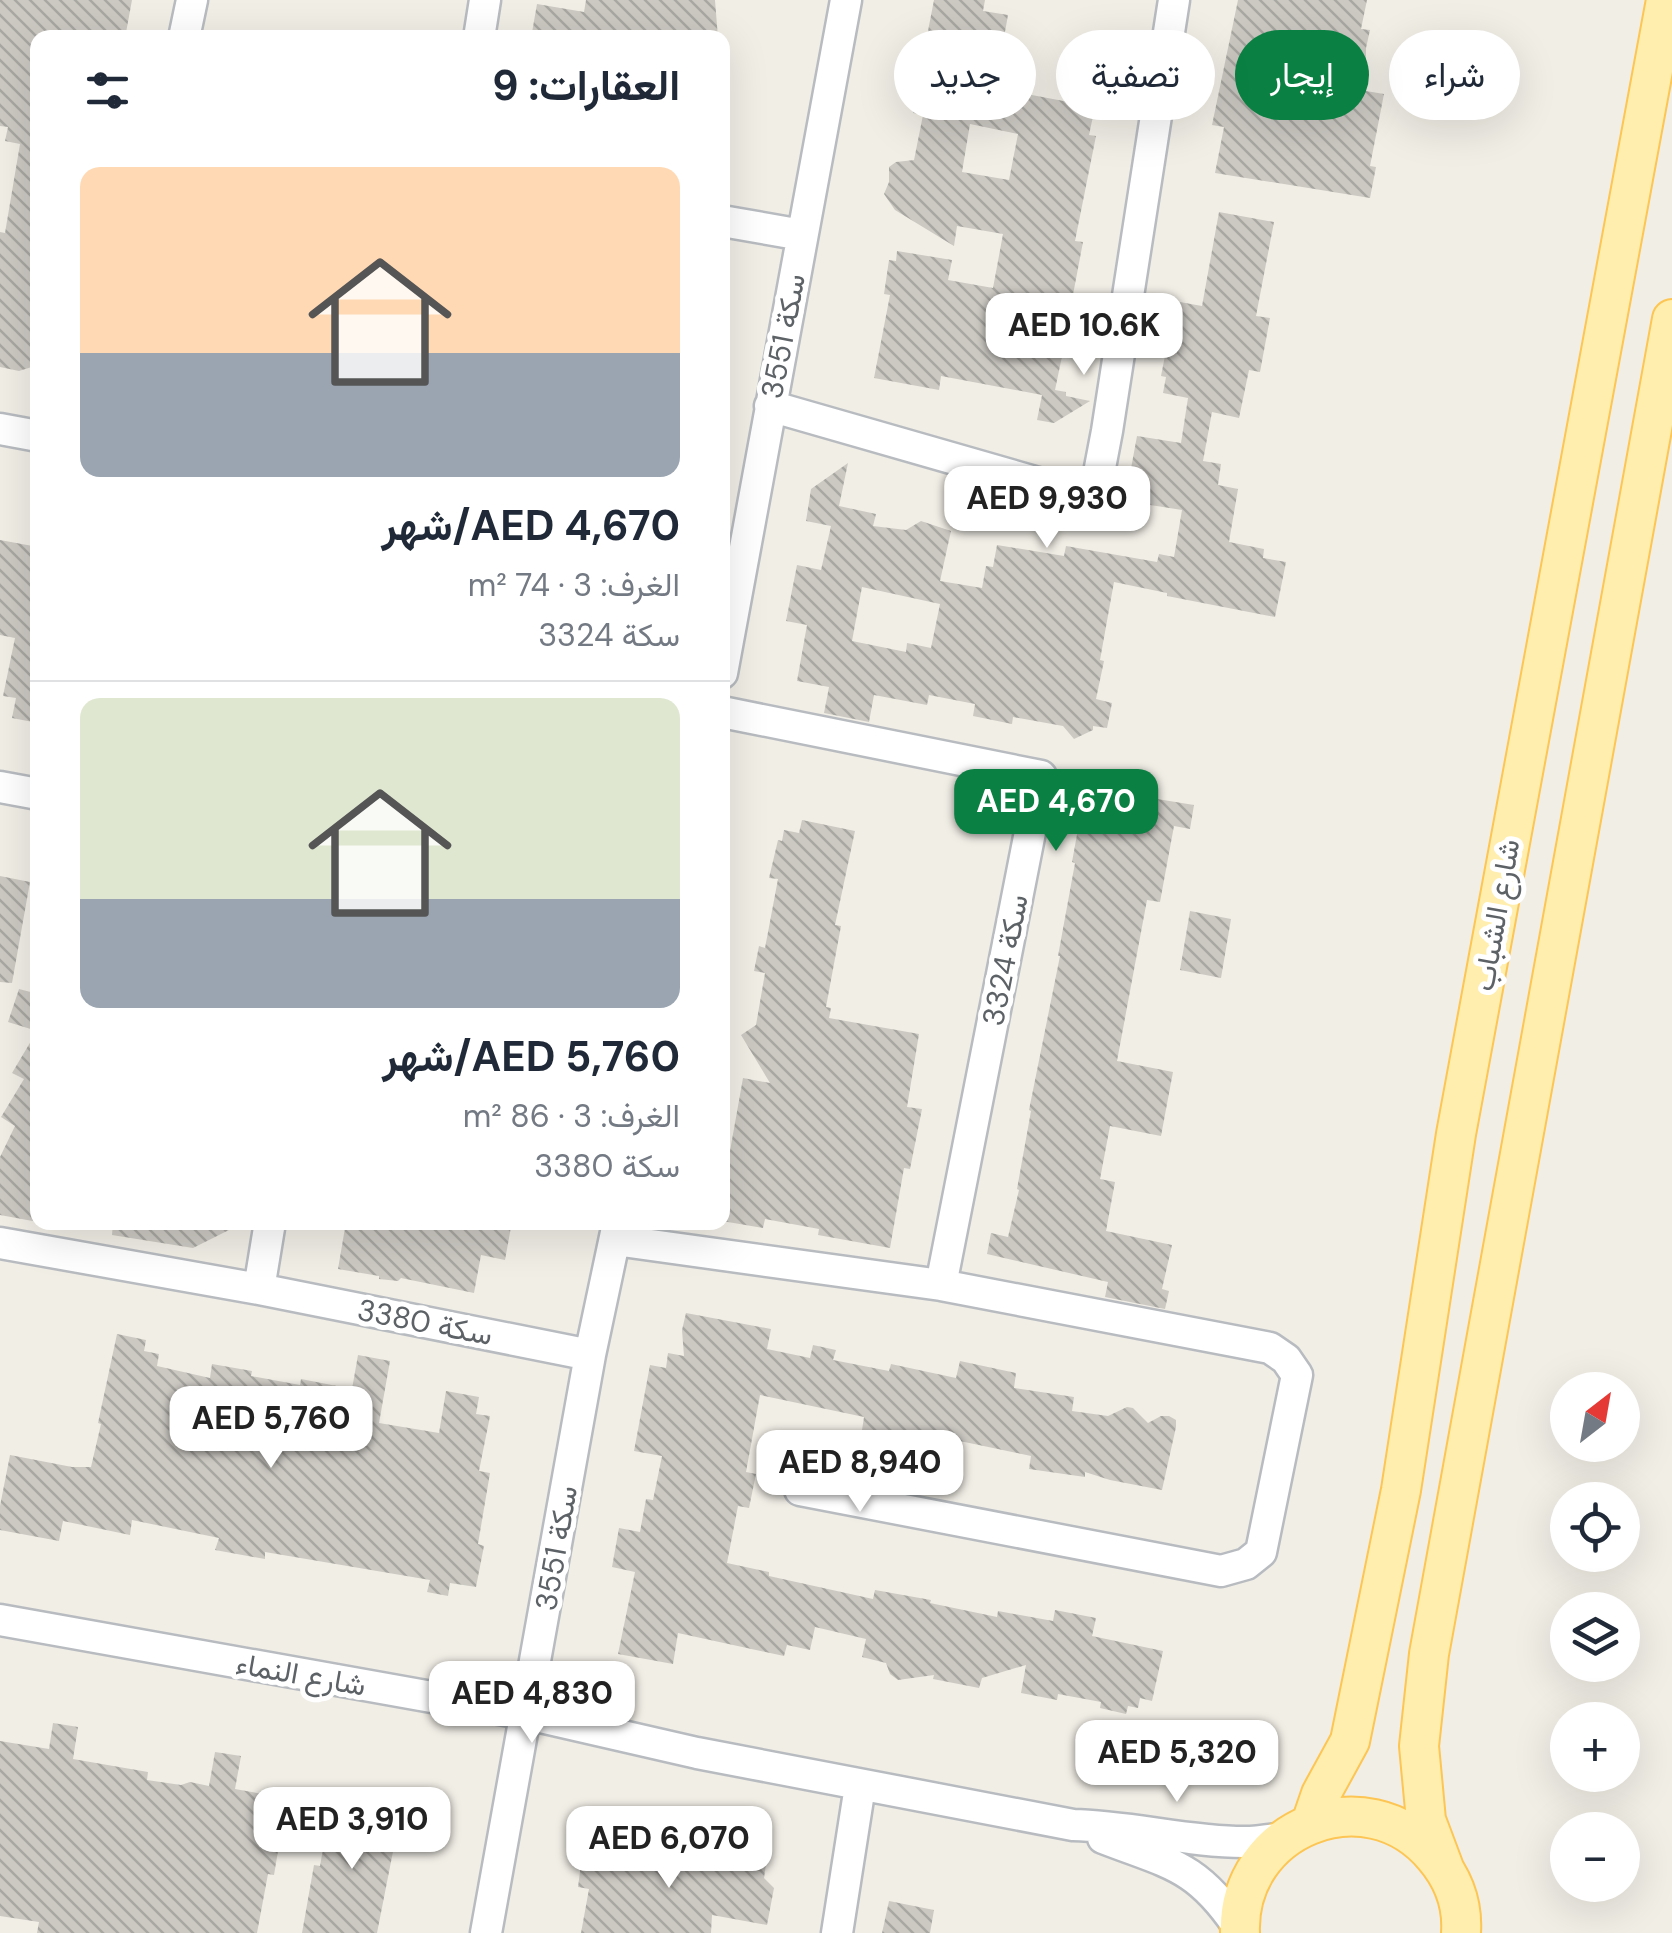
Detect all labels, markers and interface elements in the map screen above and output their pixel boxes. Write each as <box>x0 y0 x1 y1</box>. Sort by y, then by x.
chip: جديد <box>894 30 1036 120</box>
chip: تصفية <box>1056 30 1215 120</box>
chip: إيجار <box>1235 30 1369 120</box>
chip: شراء <box>1389 30 1520 120</box>
text: العقارات: 9 <box>492 58 680 113</box>
icon: filters <box>80 63 135 118</box>
icon: home <box>290 232 470 412</box>
street label: سكة 3551 <box>752 270 814 402</box>
pin: AED 10.6K <box>970 293 1198 378</box>
text: AED 10.6K <box>1008 304 1160 346</box>
pin: AED 9,930 <box>933 466 1161 551</box>
text: AED 9,930 <box>966 477 1128 519</box>
text: AED 4,670/شهر <box>381 498 680 553</box>
text: الغرف: 3 · 74 m² <box>468 564 680 606</box>
text: سكة 3324 <box>538 614 680 656</box>
icon: home <box>290 763 470 943</box>
pin: AED 4,670 <box>942 769 1170 854</box>
text: AED 4,670 <box>976 780 1136 822</box>
street label: شارع الشباب <box>1463 836 1530 994</box>
street label: سكة 3324 <box>973 891 1037 1029</box>
text: AED 5,760/شهر <box>382 1029 680 1084</box>
text: الغرف: 3 · 86 m² <box>463 1095 680 1137</box>
text: سكة 3380 <box>534 1145 680 1187</box>
street label: سكة 3380 <box>354 1290 496 1354</box>
north arrow <box>1550 1372 1640 1462</box>
map controls <box>1550 1372 1640 1902</box>
pin: AED 5,760 <box>157 1386 385 1471</box>
text: AED 5,760 <box>192 1397 350 1439</box>
pin: AED 8,940 <box>746 1430 974 1515</box>
text: AED 8,940 <box>778 1441 942 1483</box>
street label: سكة 3551 <box>526 1482 586 1614</box>
button: locate <box>1550 1482 1640 1572</box>
button: layers <box>1550 1592 1640 1682</box>
street label: شارع النماء <box>233 1643 369 1706</box>
pin: AED 4,830 <box>418 1661 646 1746</box>
text: AED 4,830 <box>451 1672 613 1714</box>
button: + <box>1550 1702 1640 1792</box>
pin: AED 5,320 <box>1063 1720 1291 1805</box>
text: AED 5,320 <box>1097 1731 1257 1773</box>
pin: AED 3,910 <box>238 1787 466 1872</box>
text: AED 3,910 <box>276 1798 428 1840</box>
pin: AED 6,070 <box>555 1806 783 1891</box>
button: − <box>1550 1812 1640 1902</box>
text: AED 6,070 <box>588 1817 750 1859</box>

